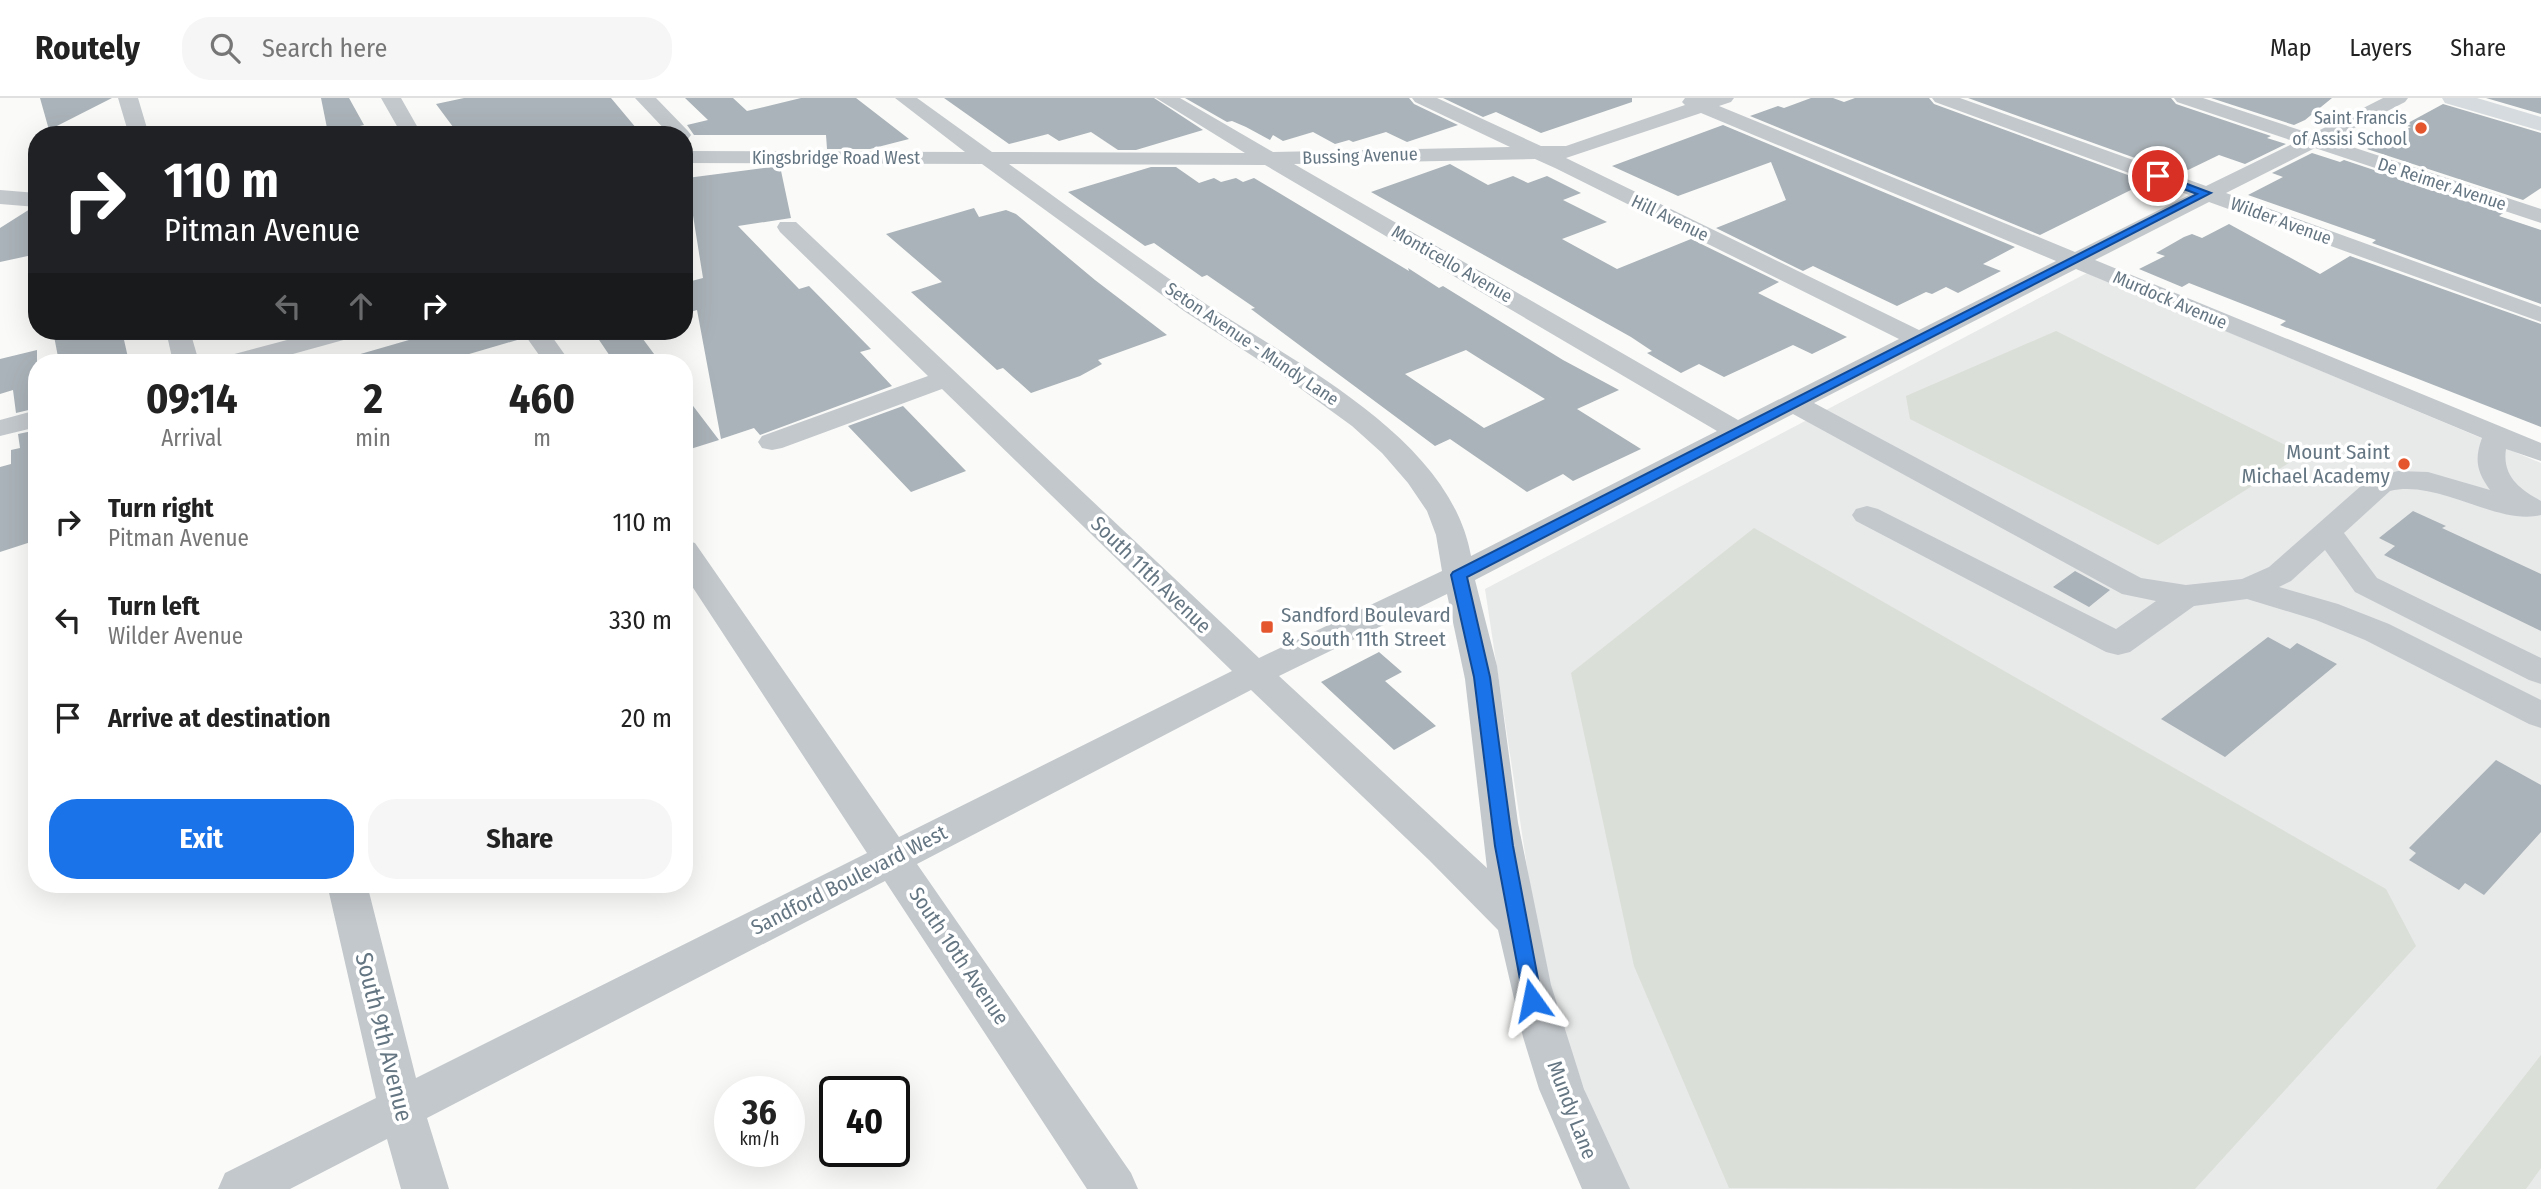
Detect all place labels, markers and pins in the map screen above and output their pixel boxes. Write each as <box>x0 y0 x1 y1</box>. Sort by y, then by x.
place label: Saint Francis of Assisi School <box>2292 107 2407 150</box>
marker: Saint Francis of Assisi School <box>2413 120 2429 136</box>
pin <box>2128 146 2188 206</box>
place label: Mount Saint Michael Academy <box>2241 439 2391 489</box>
marker: Mount Saint Michael Academy <box>2396 456 2412 472</box>
place label: Sandford Boulevard & South 11th Street <box>1281 602 1451 652</box>
marker: Sandford Boulevard & South 11th Street <box>1259 619 1275 635</box>

